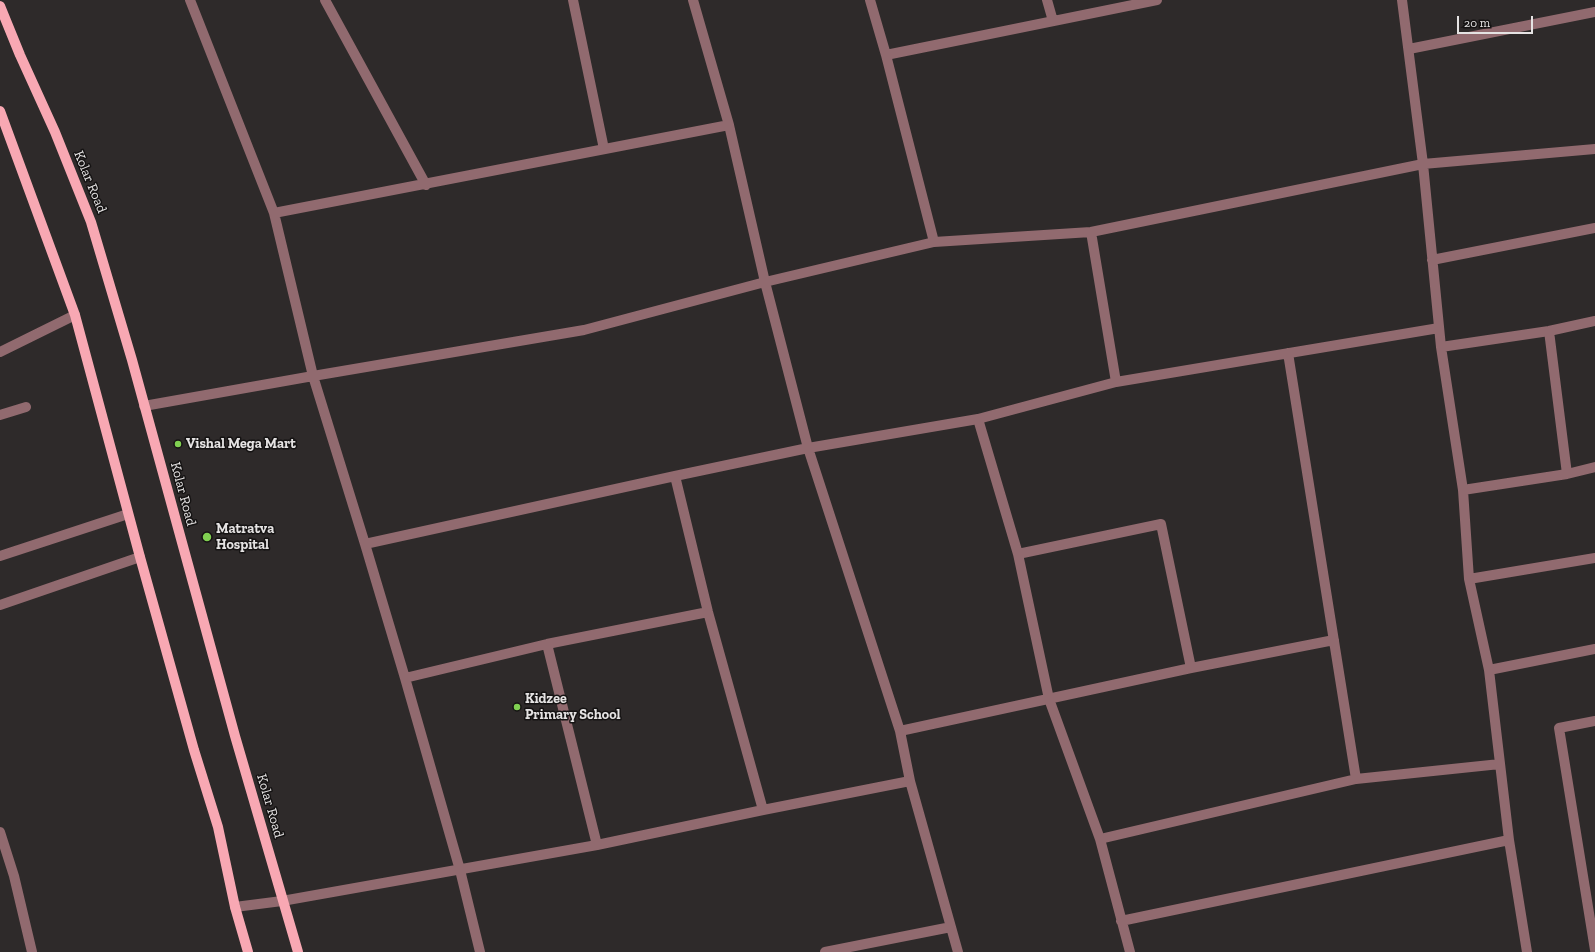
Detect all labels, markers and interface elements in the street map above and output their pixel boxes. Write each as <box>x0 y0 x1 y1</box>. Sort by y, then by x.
scale bar <box>1459 8 1535 34</box>
text: 20 m <box>1464 16 1490 30</box>
street label: Kolar Road <box>70 148 110 216</box>
place label: Vishal Mega Mart <box>186 436 296 452</box>
marker: Vishal Mega Mart <box>173 439 183 449</box>
street label: Kolar Road <box>166 460 200 528</box>
place label: Matratva Hospital <box>216 521 274 554</box>
marker: Matratva Hospital <box>201 531 213 543</box>
place label: Kidzee Primary School <box>525 691 620 724</box>
marker: Kidzee Primary School <box>512 702 522 712</box>
street label: Kolar Road <box>253 772 287 840</box>

